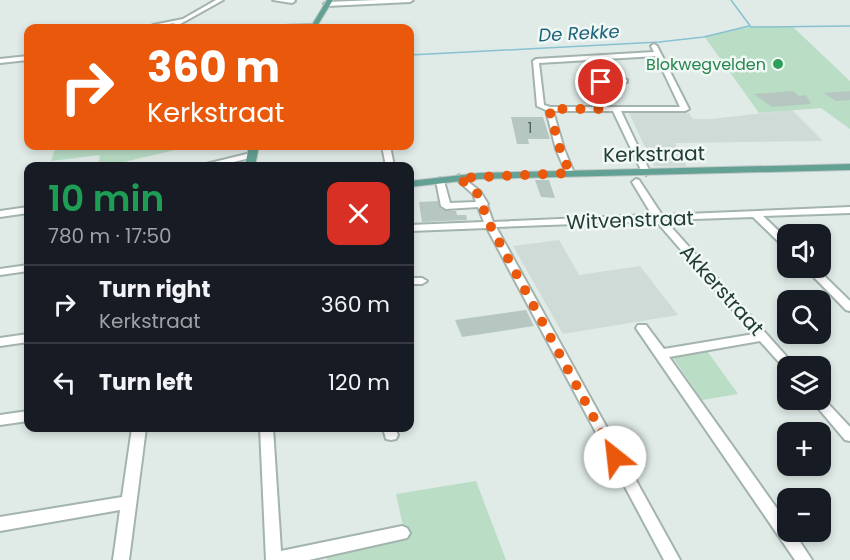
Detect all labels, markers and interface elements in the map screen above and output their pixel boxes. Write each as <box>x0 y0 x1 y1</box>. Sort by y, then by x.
water label: De Rekke <box>538 18 620 48</box>
text: 360 m <box>147 38 280 97</box>
icon: right <box>48 48 126 126</box>
place label: Blokwegvelden <box>646 53 766 76</box>
pin <box>575 56 626 107</box>
marker: Blokwegvelden <box>771 57 785 71</box>
icon: arrive <box>584 65 617 98</box>
text: Kerkstraat <box>147 94 284 131</box>
house number: 1 <box>528 118 532 138</box>
street label: Kerkstraat <box>603 139 705 169</box>
text: 10 min <box>48 173 164 224</box>
button: close <box>327 182 390 245</box>
street label: Witvenstraat <box>566 204 694 236</box>
text: 780 m · 17:50 <box>48 222 172 250</box>
map controls <box>777 224 831 542</box>
button: sound <box>777 224 831 278</box>
street label: Akkerstraat <box>674 238 770 342</box>
text: Turn right <box>99 274 210 305</box>
icon: right <box>48 288 81 321</box>
text: 360 m <box>321 289 390 320</box>
button: search <box>777 290 831 344</box>
text: Kerkstraat <box>99 307 201 335</box>
button: layers <box>777 356 831 410</box>
icon: left <box>48 366 81 399</box>
text: Turn left <box>99 367 193 398</box>
text: 120 m <box>328 367 390 398</box>
button: + <box>777 422 831 476</box>
position arrow <box>583 425 647 489</box>
button: − <box>777 488 831 542</box>

